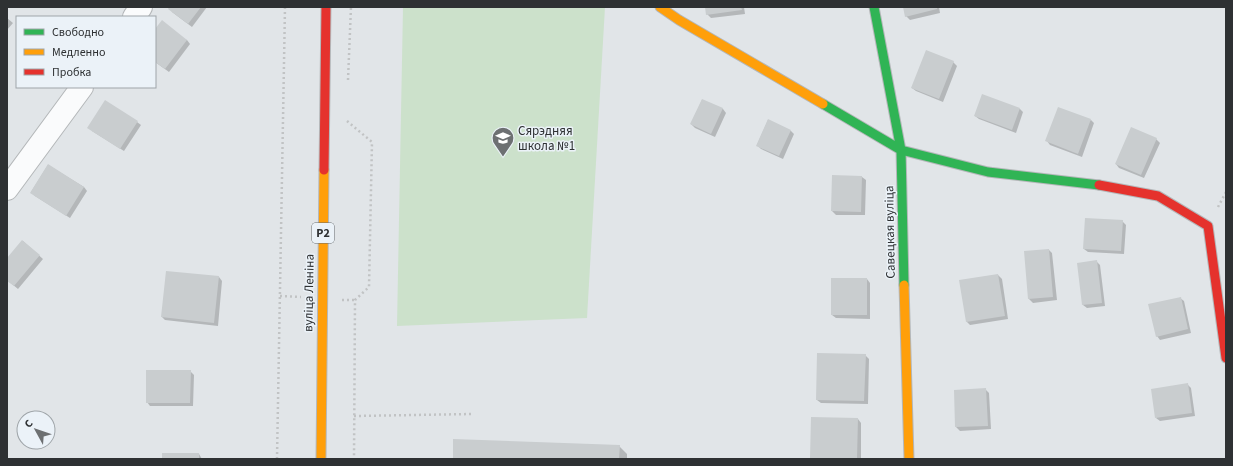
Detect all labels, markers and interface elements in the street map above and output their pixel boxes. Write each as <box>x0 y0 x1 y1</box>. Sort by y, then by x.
legend <box>16 16 156 88</box>
text: Свободно <box>52 24 104 41</box>
text: Медленно <box>52 44 106 61</box>
text: Пробка <box>52 64 91 81</box>
place label: Сярэдняя школа №1 <box>518 122 575 155</box>
school or university icon: Сярэдняя школа №1 <box>490 125 516 158</box>
street label: Савецкая вуліца <box>880 185 900 279</box>
road number: Р2 <box>312 223 334 243</box>
street label: вуліца Леніна <box>299 254 319 332</box>
north arrow <box>16 410 56 450</box>
text: С <box>21 416 37 431</box>

